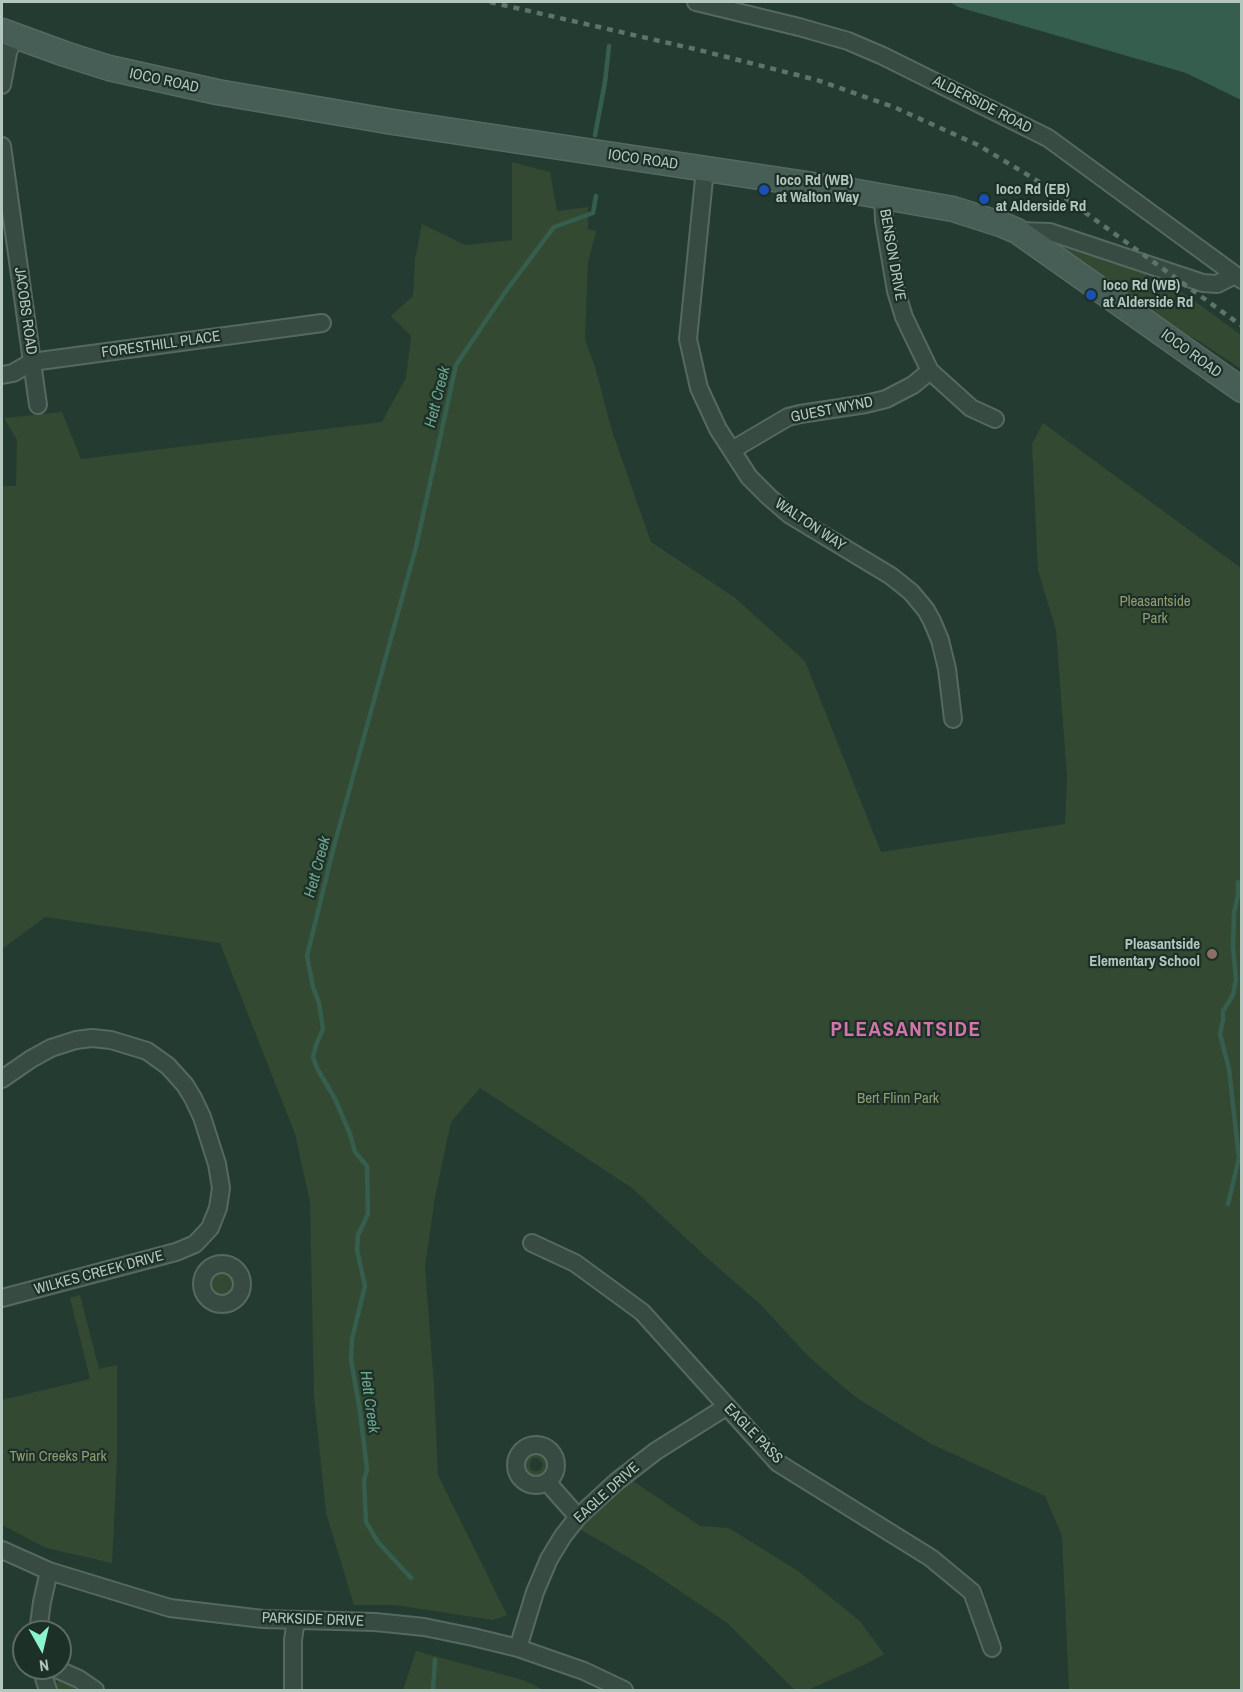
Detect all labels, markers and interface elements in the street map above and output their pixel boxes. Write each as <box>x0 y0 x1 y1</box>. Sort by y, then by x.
street label: IOCO ROAD <box>128 65 200 97</box>
street label: ALDERSIDE ROAD <box>929 72 1035 138</box>
street label: IOCO ROAD <box>607 146 679 174</box>
place label: Ioco Rd (WB) at Walton Way <box>776 172 859 207</box>
place label: Ioco Rd (EB) at Alderside Rd <box>996 181 1086 216</box>
marker: Ioco Rd (WB) at Walton Way <box>757 183 771 197</box>
marker: Ioco Rd (EB) at Alderside Rd <box>977 192 991 206</box>
street label: BENSON DRIVE <box>875 208 909 302</box>
street label: JACOBS ROAD <box>10 266 40 356</box>
place label: Ioco Rd (WB) at Alderside Rd <box>1103 277 1193 312</box>
marker: Ioco Rd (WB) at Alderside Rd <box>1084 288 1098 302</box>
street label: IOCO ROAD <box>1157 326 1225 382</box>
street label: FORESTHILL PLACE <box>101 328 221 362</box>
water label: Hett Creek <box>421 364 455 430</box>
street label: GUEST WYND <box>789 393 875 427</box>
street label: WALTON WAY <box>771 495 849 555</box>
park label: Pleasantside Park <box>1119 593 1191 628</box>
water label: Hett Creek <box>301 834 335 900</box>
place label: Pleasantside Elementary School <box>1089 936 1200 971</box>
marker: Pleasantside Elementary School <box>1205 947 1219 961</box>
district label: PLEASANTSIDE <box>831 1017 981 1043</box>
park label: Bert Flinn Park <box>857 1090 939 1108</box>
street label: WILKES CREEK DRIVE <box>32 1247 166 1299</box>
water label: Hett Creek <box>355 1370 383 1434</box>
street label: EAGLE PASS <box>720 1400 786 1468</box>
park label: Twin Creeks Park <box>9 1448 107 1466</box>
street label: EAGLE DRIVE <box>570 1459 644 1527</box>
street label: PARKSIDE DRIVE <box>262 1609 364 1631</box>
north arrow <box>12 1620 72 1680</box>
text: N <box>38 1654 50 1677</box>

